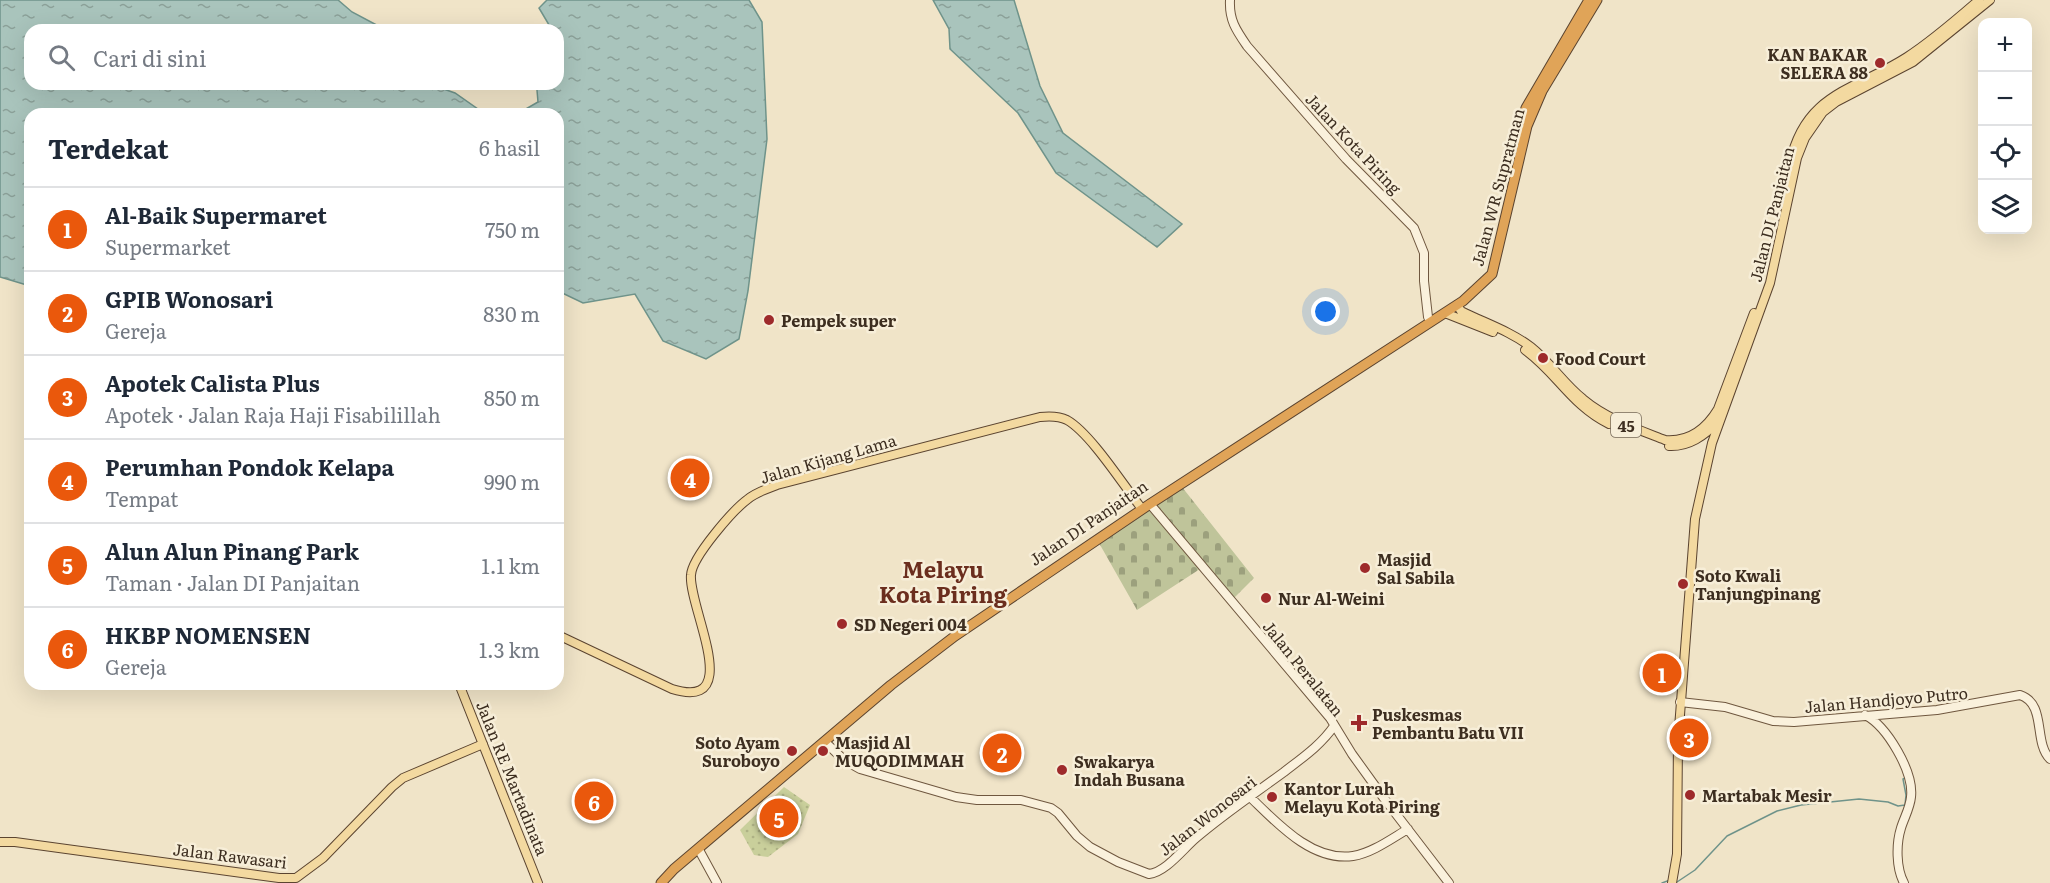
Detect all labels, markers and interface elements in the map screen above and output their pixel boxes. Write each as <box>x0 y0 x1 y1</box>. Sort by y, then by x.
map controls <box>1978 18 2032 234</box>
button: + <box>1978 18 2032 72</box>
search box <box>24 24 564 90</box>
icon: search <box>45 41 78 74</box>
text: Cari di sini <box>93 41 206 74</box>
place label: KAN BAKAR SELERA 88 <box>1767 42 1869 84</box>
marker: KAN BAKAR SELERA 88 <box>1873 56 1887 70</box>
button: − <box>1978 72 2032 126</box>
street label: Jalan Kota Piring <box>1301 87 1407 199</box>
street label: Jalan WR Supratman <box>1464 105 1530 269</box>
button: locate <box>1978 126 2032 180</box>
text: Terdekat <box>48 128 169 167</box>
text: 6 hasil <box>479 132 540 162</box>
street label: Jalan DI Panjaitan <box>1743 144 1799 284</box>
button: layers <box>1978 180 2032 234</box>
text: Al-Baik Supermaret <box>105 198 327 231</box>
text: 1 <box>63 214 72 244</box>
text: 750 m <box>485 214 540 244</box>
text: Supermarket <box>105 231 231 261</box>
text: GPIB Wonosari <box>105 282 273 315</box>
your location <box>1311 297 1340 326</box>
text: 2 <box>62 298 73 328</box>
text: 830 m <box>483 298 540 328</box>
place label: Pempek super <box>781 308 897 332</box>
marker: Pempek super <box>762 313 776 327</box>
text: Gereja <box>105 315 167 345</box>
place label: Food Court <box>1555 346 1646 370</box>
marker: Food Court <box>1536 351 1550 365</box>
text: Apotek Calista Plus <box>105 366 320 399</box>
text: 3 <box>62 382 73 412</box>
text: 850 m <box>484 382 540 412</box>
text: Apotek · Jalan Raja Haji Fisabilillah <box>105 399 441 429</box>
road number: 45 <box>1611 413 1641 437</box>
street label: Jalan Kijang Lama <box>757 427 899 489</box>
text: Perumhan Pondok Kelapa <box>105 450 394 483</box>
pin: 4 <box>670 456 710 500</box>
text: 4 <box>61 466 74 496</box>
text: 990 m <box>484 466 540 496</box>
street label: Jalan DI Panjaitan <box>1024 473 1152 571</box>
text: Tempat <box>105 483 178 513</box>
text: Alun Alun Pinang Park <box>105 534 359 567</box>
place label: Masjid Sal Sabila <box>1377 547 1456 589</box>
text: 5 <box>62 550 73 580</box>
text: 1.1 km <box>482 550 540 580</box>
district label: Melayu Kota Piring <box>879 552 1008 610</box>
marker: Masjid Sal Sabila <box>1358 561 1372 575</box>
place label: Soto Kwali Tanjungpinang <box>1695 563 1821 605</box>
text: Taman · Jalan DI Panjaitan <box>105 567 360 597</box>
marker: Soto Kwali Tanjungpinang <box>1676 577 1690 591</box>
place label: Nur Al-Weini <box>1278 586 1385 610</box>
marker: Nur Al-Weini <box>1259 591 1273 605</box>
place label: SD Negeri 004 <box>854 612 967 636</box>
street label: Jalan Peralatan <box>1258 615 1351 721</box>
marker: SD Negeri 004 <box>835 617 849 631</box>
text: HKBP NOMENSEN <box>105 618 311 651</box>
text: 6 <box>62 634 73 664</box>
text: 1.3 km <box>479 634 540 664</box>
pin: 1 <box>1642 650 1682 696</box>
text: Gereja <box>105 651 167 681</box>
street label: Jalan Handjoyo Putro <box>1803 680 1969 718</box>
street label: Jalan RE Martadinata <box>471 697 555 859</box>
place label: Puskesmas Pembantu Batu VII <box>1372 702 1524 744</box>
marker: Puskesmas Pembantu Batu VII <box>1350 714 1368 732</box>
pin: 3 <box>1670 716 1708 760</box>
place label: Soto Ayam Suroboyo <box>695 730 780 772</box>
place label: Masjid Al MUQODIMMAH <box>835 730 964 772</box>
pin: 2 <box>982 730 1022 776</box>
marker: Soto Ayam Suroboyo <box>785 744 799 758</box>
marker: Masjid Al MUQODIMMAH <box>816 744 830 758</box>
place label: Swakarya Indah Busana <box>1074 749 1186 791</box>
marker: Swakarya Indah Busana <box>1055 763 1069 777</box>
street label: Jalan Wonosari <box>1153 769 1261 861</box>
place label: Kantor Lurah Melayu Kota Piring <box>1284 776 1440 818</box>
pin: 6 <box>574 778 614 824</box>
place label: Martabak Mesir <box>1702 783 1832 807</box>
marker: Martabak Mesir <box>1683 788 1697 802</box>
marker: Kantor Lurah Melayu Kota Piring <box>1265 790 1279 804</box>
pin: 5 <box>760 796 798 840</box>
street label: Jalan Rawasari <box>172 836 288 874</box>

